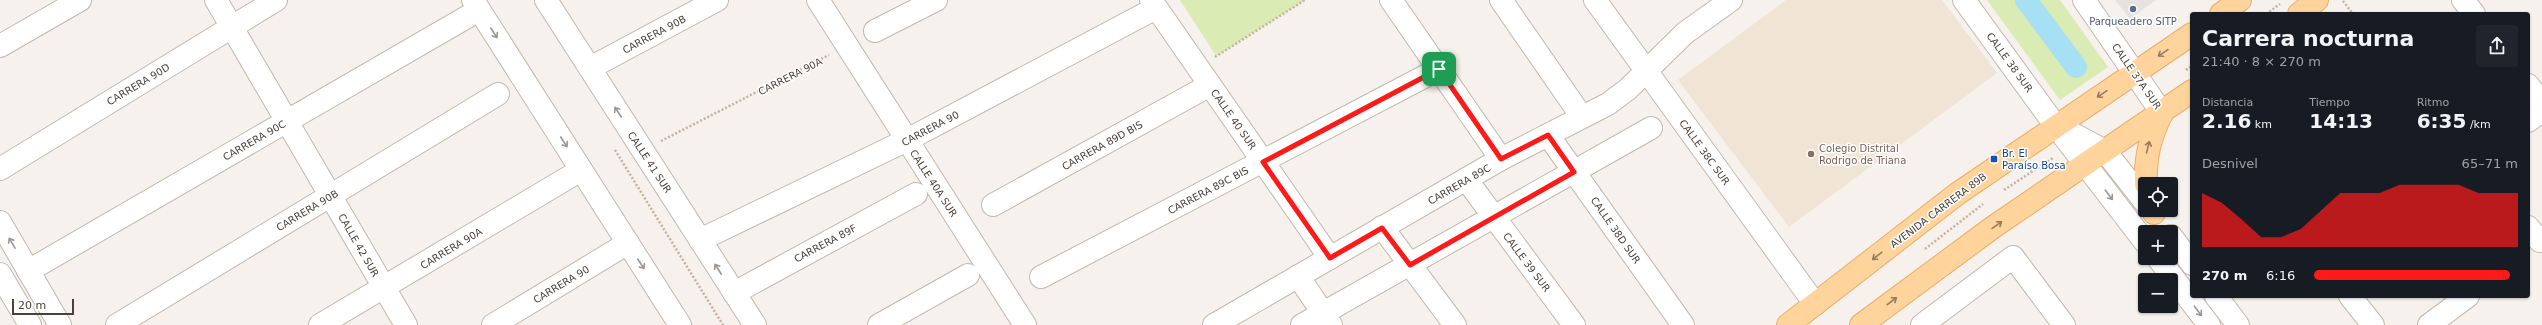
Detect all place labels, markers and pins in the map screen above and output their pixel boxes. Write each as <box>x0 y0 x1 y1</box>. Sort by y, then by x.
marker: Parqueadero SITP <box>2128 4 2138 14</box>
place label: Parqueadero SITP <box>2089 16 2177 27</box>
pin <box>1422 52 1456 86</box>
place label: Colegio Distrital Rodrigo de Triana <box>1819 143 1906 166</box>
place label: Br. El Paraíso Bosa <box>2002 148 2066 171</box>
marker: Colegio Distrital Rodrigo de Triana <box>1806 149 1816 159</box>
marker: Br. El Paraíso Bosa <box>1989 154 1999 164</box>

